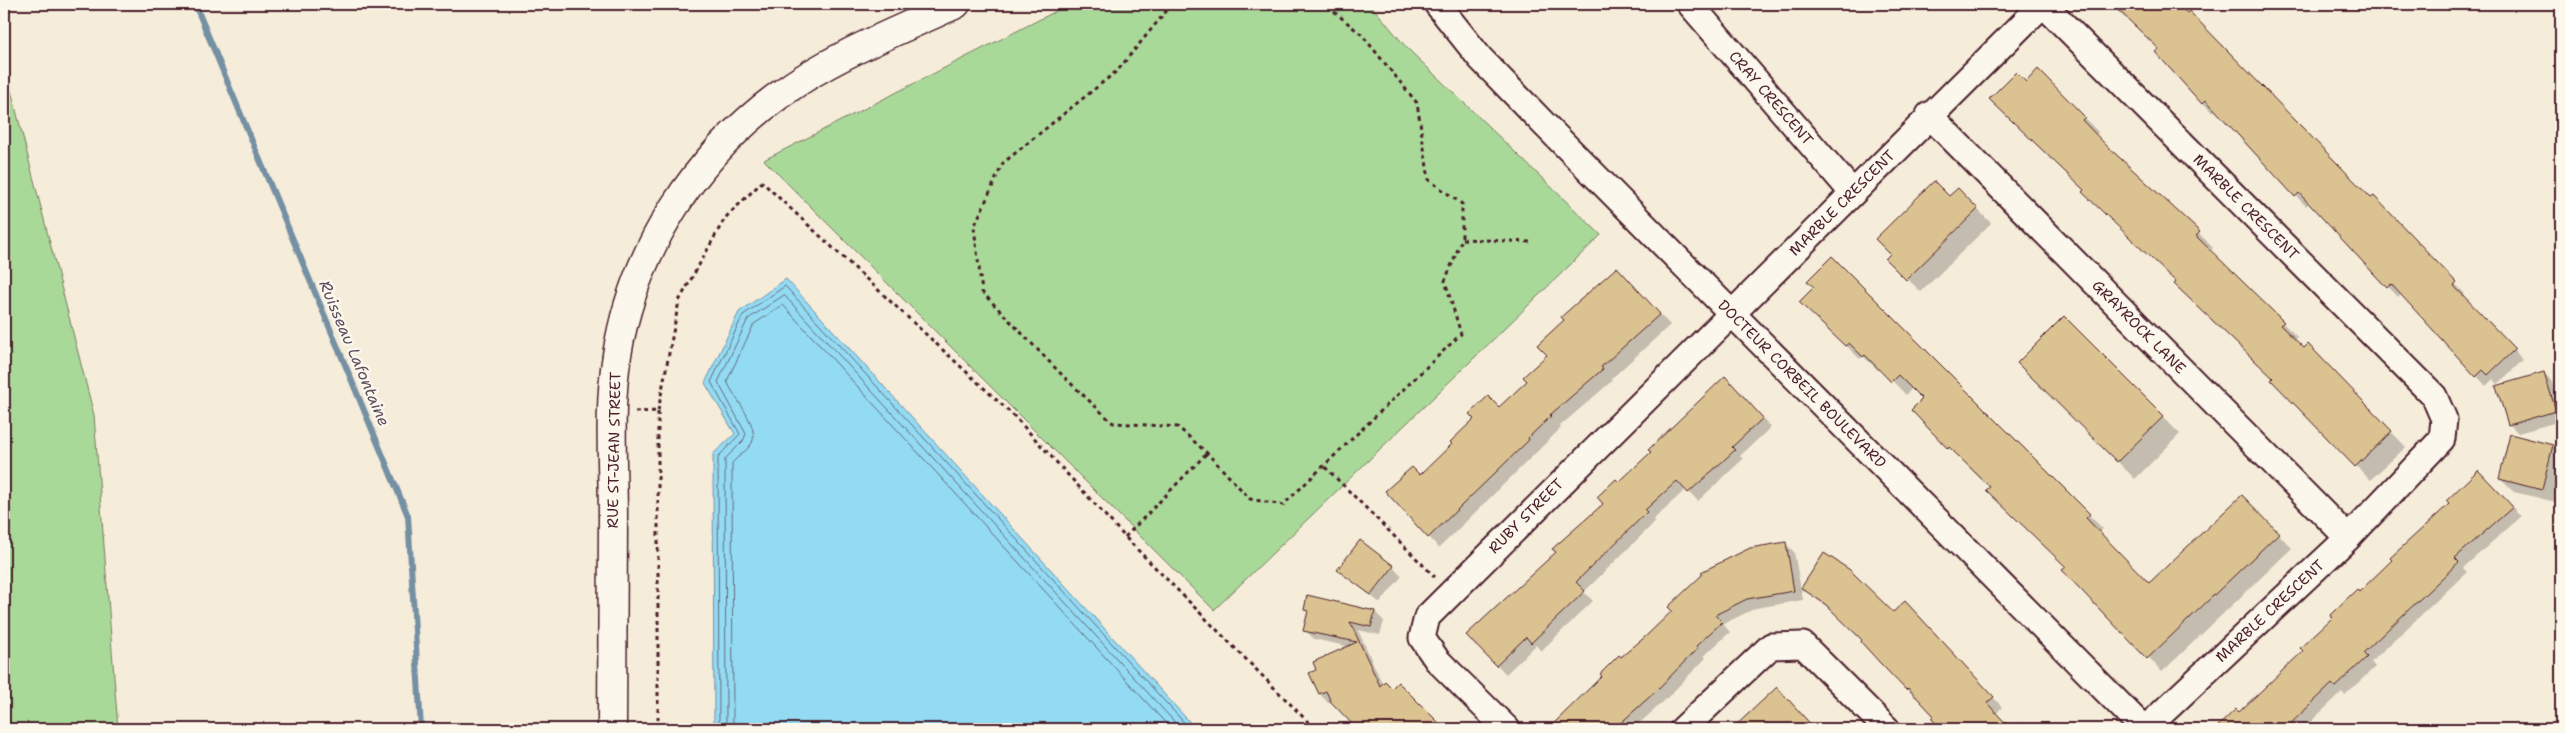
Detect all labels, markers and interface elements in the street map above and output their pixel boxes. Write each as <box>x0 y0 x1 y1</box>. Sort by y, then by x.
street label: CRAY CRESCENT <box>1724 47 1818 149</box>
street label: MARBLE CRESCENT <box>1785 146 1899 260</box>
street label: MARBLE CRESCENT <box>2189 150 2303 264</box>
street label: GRAYROCK LANE <box>2088 276 2190 378</box>
water label: Ruisseau Lafontaine <box>314 277 395 429</box>
street label: DOCTEUR CORBEIL BOULEVARD <box>1713 295 1891 473</box>
street label: RUE ST-JEAN STREET <box>603 371 625 529</box>
street label: RUBY STREET <box>1484 474 1568 558</box>
street label: MARBLE CRESCENT <box>2211 555 2329 667</box>

